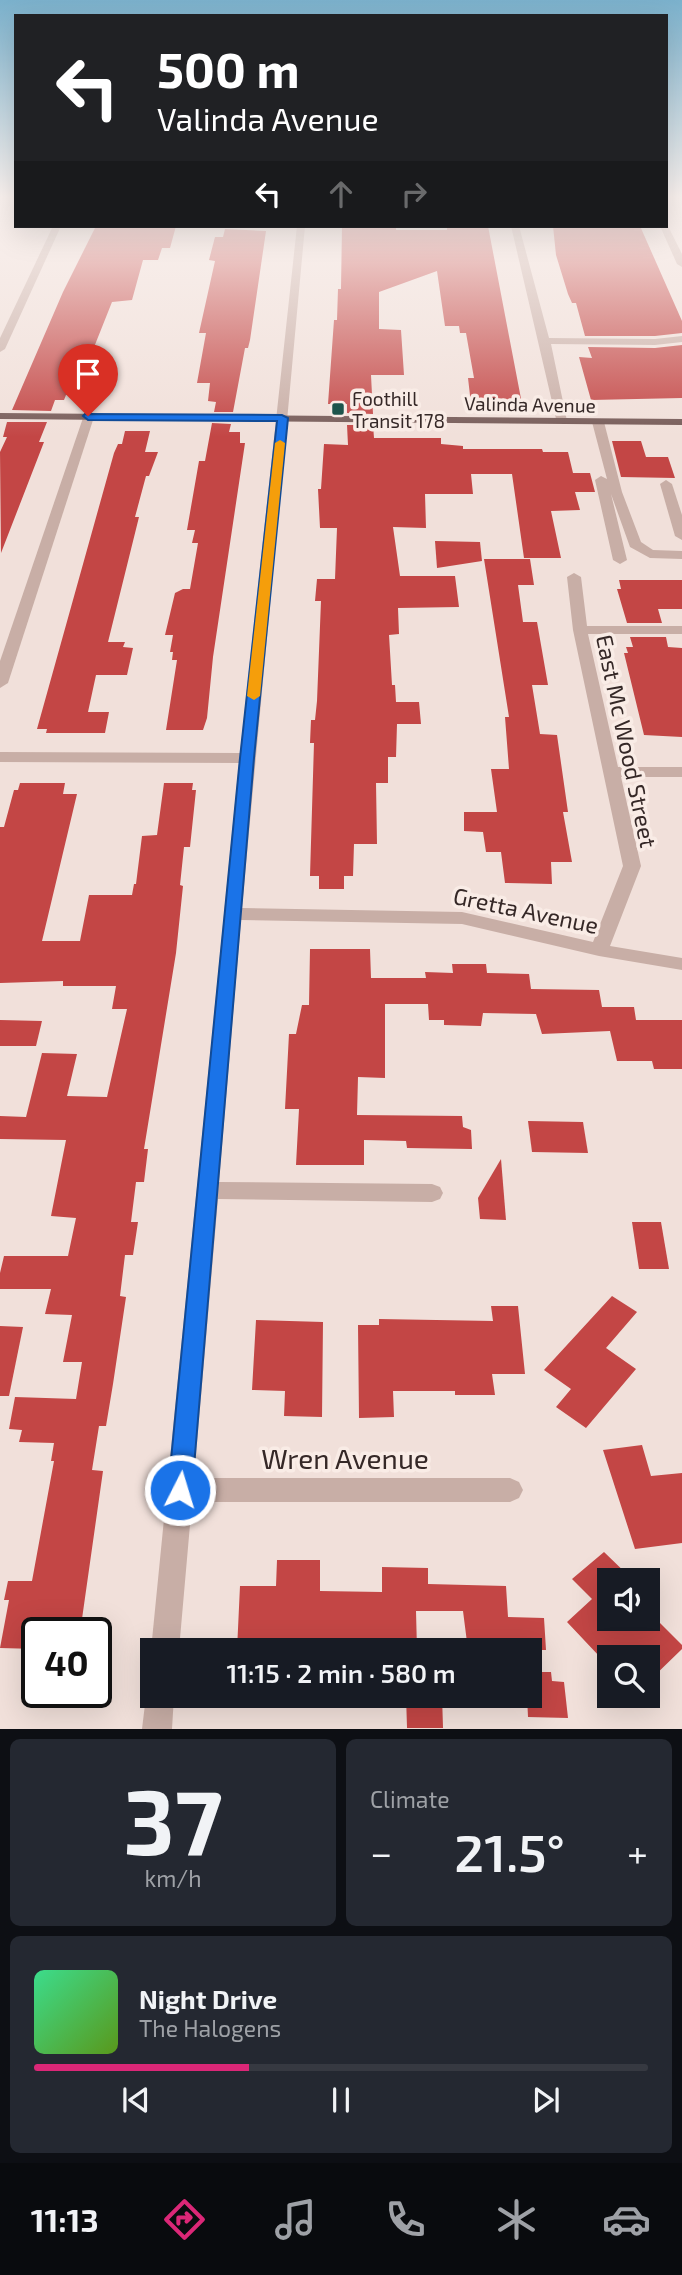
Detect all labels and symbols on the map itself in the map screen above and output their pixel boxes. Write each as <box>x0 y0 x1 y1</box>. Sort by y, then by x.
pin <box>58 344 118 416</box>
place label: Foothill Transit 178 <box>352 387 445 432</box>
street label: Valinda Avenue <box>464 391 596 417</box>
marker: Foothill Transit 178 <box>330 401 346 417</box>
street label: East Mc Wood Street <box>591 632 663 850</box>
street label: Gretta Avenue <box>451 881 601 939</box>
street label: Wren Avenue <box>261 1441 429 1475</box>
position arrow <box>143 1453 217 1527</box>
speed limit sign: 40 <box>21 1617 112 1708</box>

